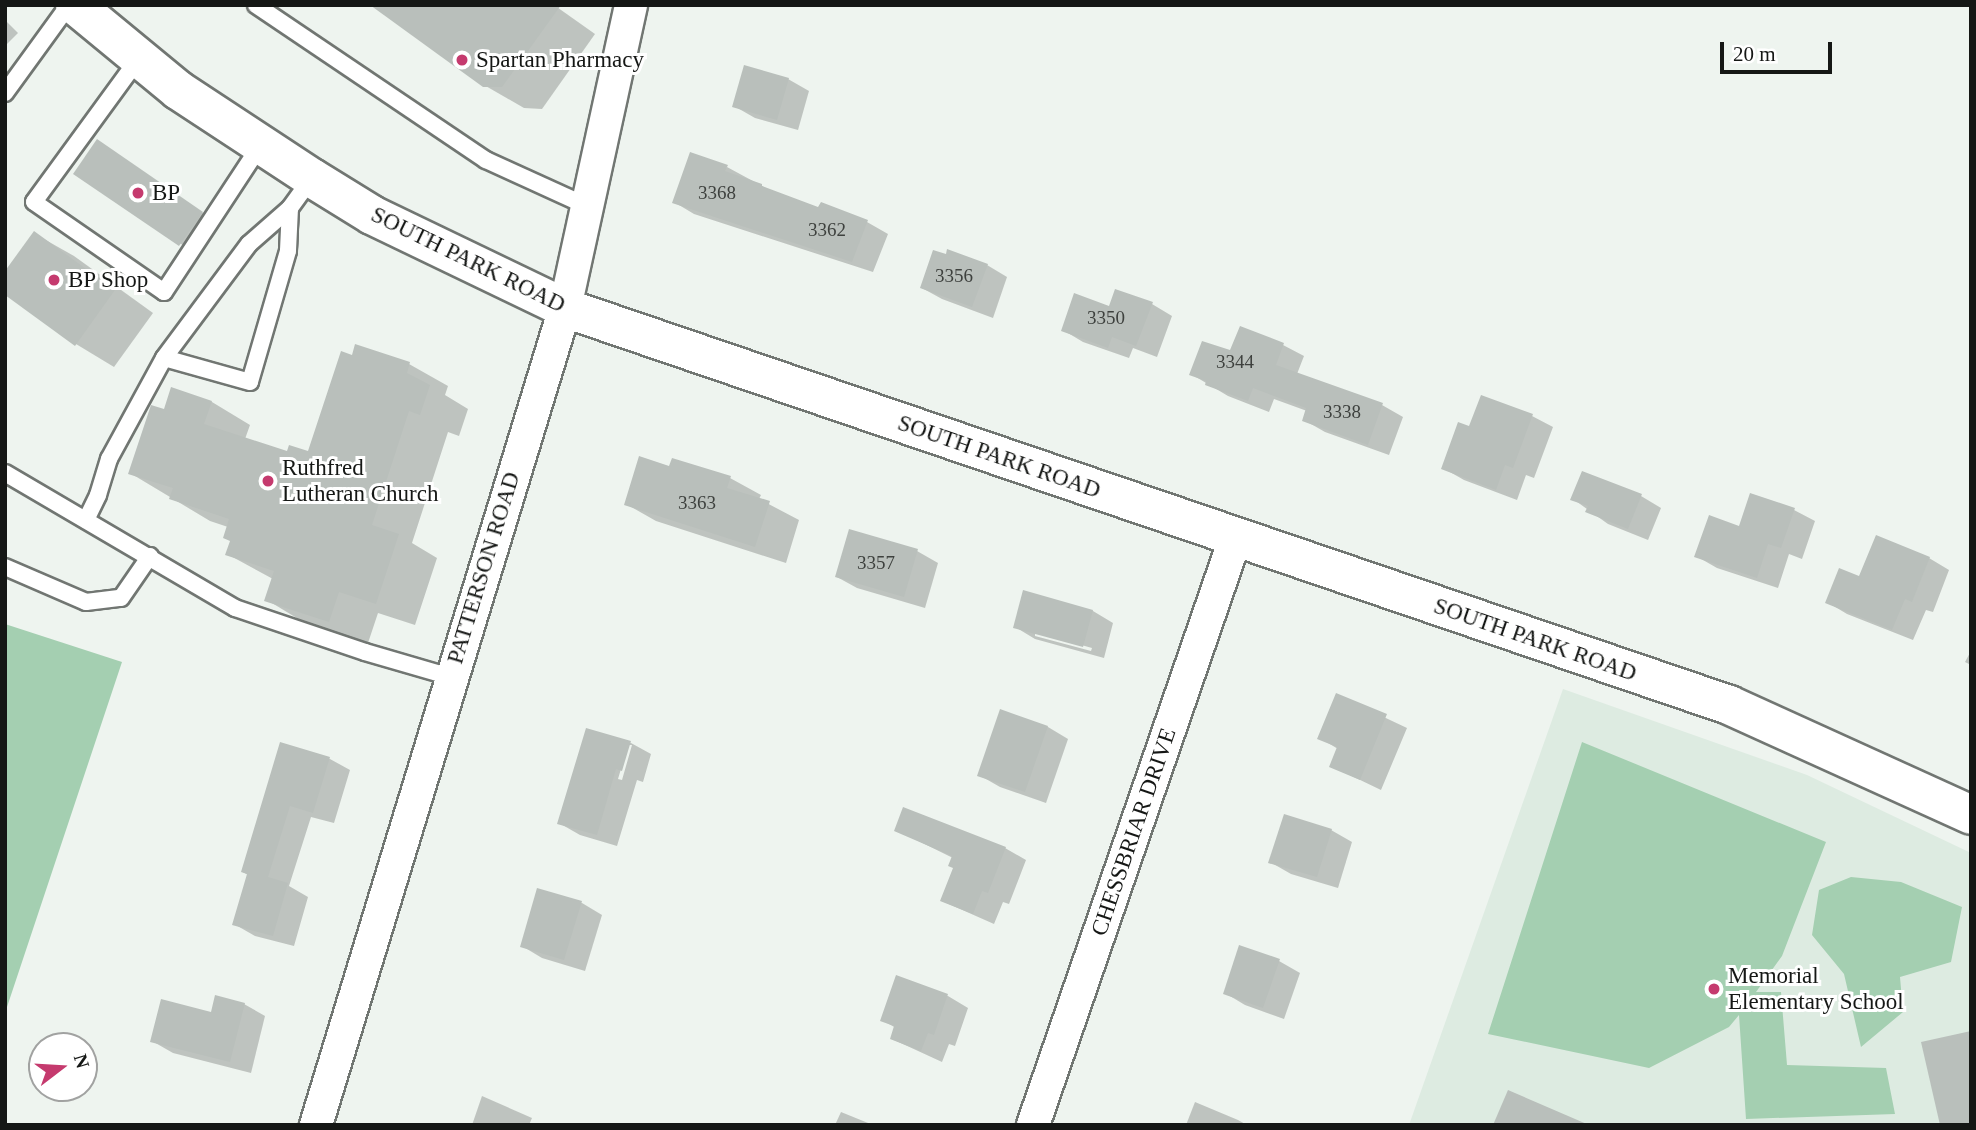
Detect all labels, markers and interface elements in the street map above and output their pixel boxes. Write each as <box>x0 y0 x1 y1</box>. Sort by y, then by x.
scale bar <box>1724 28 1836 72</box>
text: 20 m <box>1733 42 1776 66</box>
place label: Spartan Pharmacy <box>476 46 644 74</box>
marker: Spartan Pharmacy <box>454 52 470 68</box>
place label: BP <box>152 179 180 207</box>
house number: 3368 <box>698 182 736 204</box>
marker: BP <box>130 185 146 201</box>
street label: SOUTH PARK ROAD <box>366 201 570 319</box>
house number: 3362 <box>808 219 846 241</box>
house number: 3356 <box>935 265 973 287</box>
place label: BP Shop <box>68 266 149 294</box>
marker: BP Shop <box>46 272 62 288</box>
house number: 3350 <box>1087 307 1125 329</box>
house number: 3344 <box>1216 351 1254 373</box>
house number: 3338 <box>1323 401 1361 423</box>
street label: SOUTH PARK ROAD <box>894 409 1104 505</box>
place label: Ruthfred Lutheran Church <box>282 454 438 508</box>
street label: PATTERSON ROAD <box>442 469 526 667</box>
marker: Ruthfred Lutheran Church <box>260 473 276 489</box>
house number: 3363 <box>678 492 716 514</box>
house number: 3357 <box>857 552 895 574</box>
street label: SOUTH PARK ROAD <box>1430 592 1640 688</box>
street label: CHESSBRIAR DRIVE <box>1085 724 1183 940</box>
place label: Memorial Elementary School <box>1728 962 1904 1016</box>
marker: Memorial Elementary School <box>1706 981 1722 997</box>
north arrow <box>28 1032 98 1102</box>
text: N <box>70 1052 94 1071</box>

